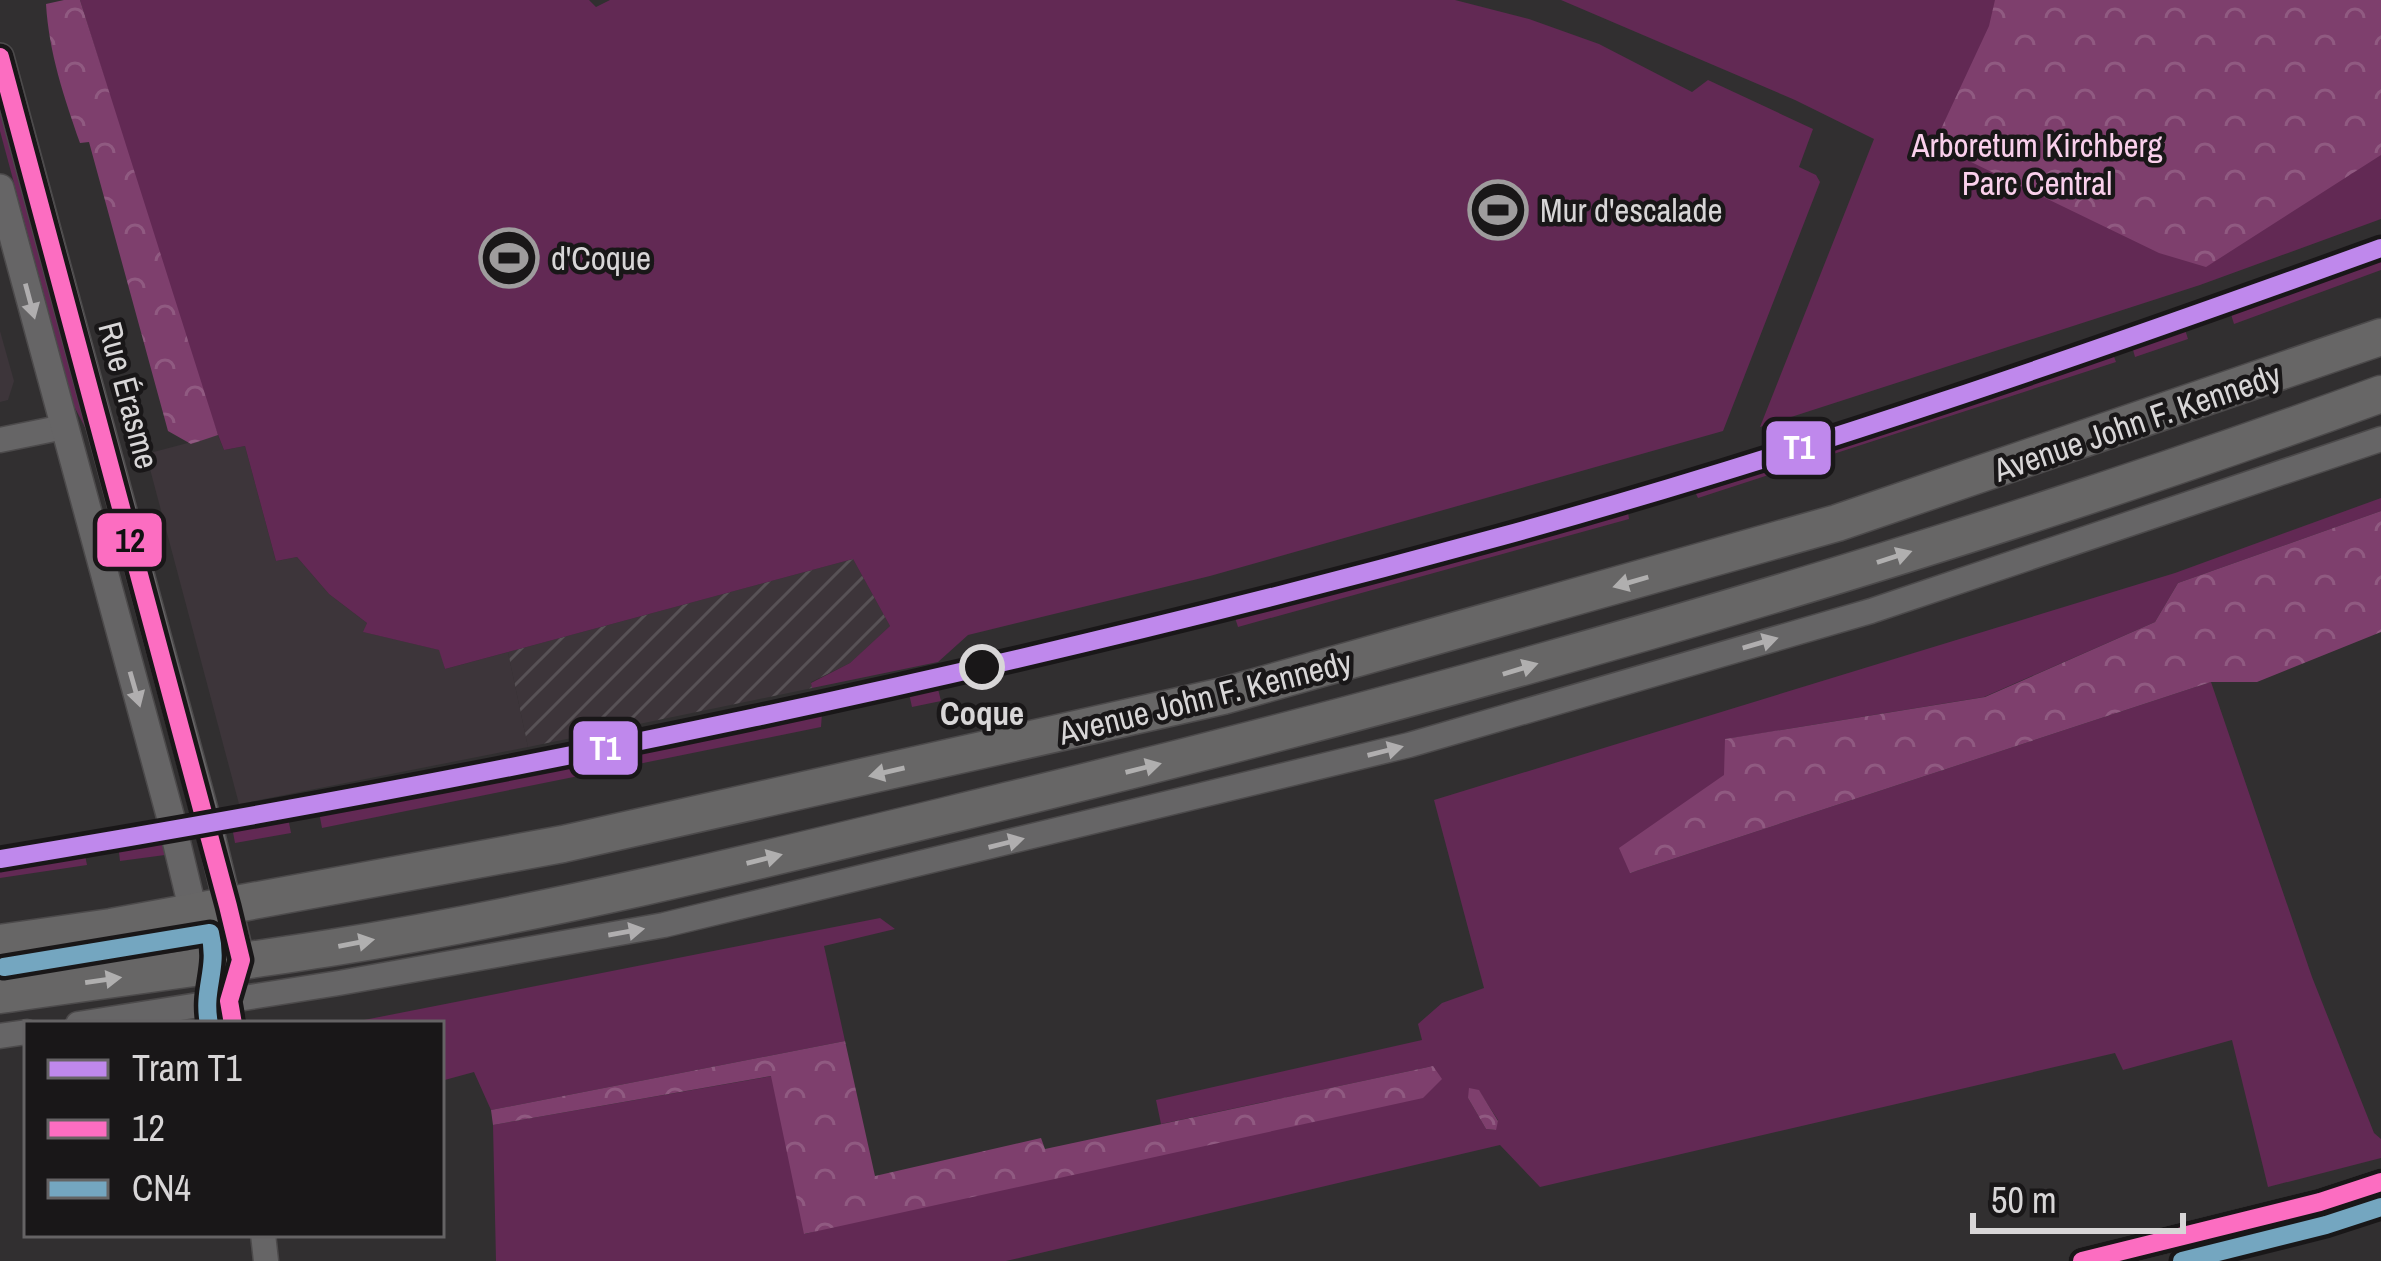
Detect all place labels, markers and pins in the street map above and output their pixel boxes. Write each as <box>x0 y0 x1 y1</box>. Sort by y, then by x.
sports icon: Mur d'escalade <box>1467 179 1529 241</box>
place label: Mur d'escalade <box>1540 188 1723 232</box>
sports icon: d'Coque <box>478 227 540 289</box>
place label: d'Coque <box>551 236 651 280</box>
marker: Coque <box>961 646 1003 688</box>
place label: Coque <box>940 691 1024 735</box>

